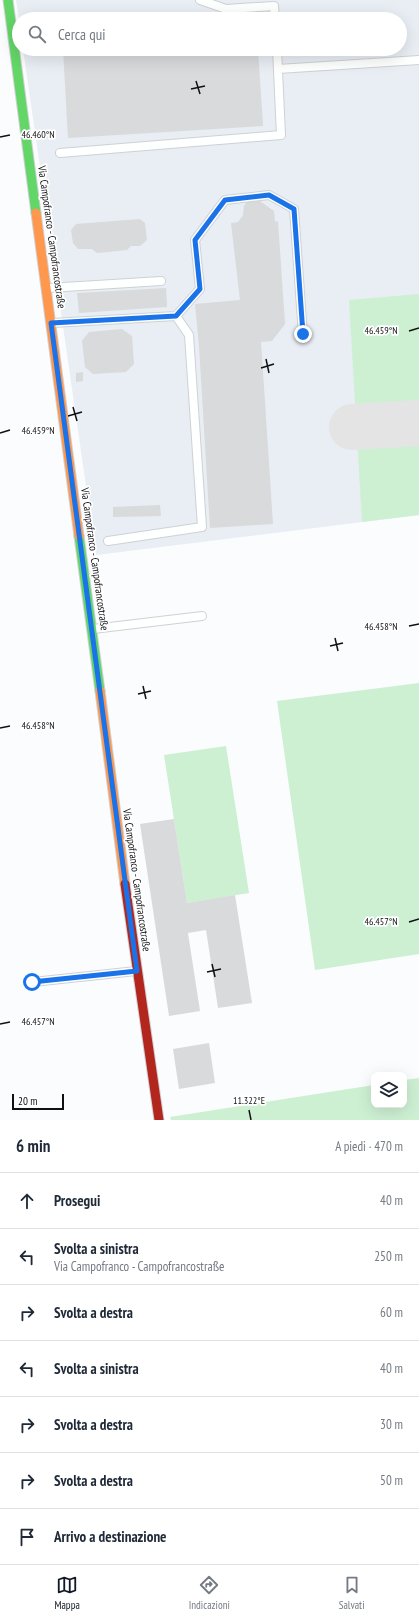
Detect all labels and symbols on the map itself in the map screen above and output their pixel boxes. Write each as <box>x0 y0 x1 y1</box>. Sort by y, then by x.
text: 46.460°N <box>21 128 55 141</box>
street label: Via Campofranco - Campofrancostraße <box>35 164 69 310</box>
text: 46.459°N <box>364 324 398 337</box>
route end <box>294 325 312 343</box>
text: 46.459°N <box>21 424 55 437</box>
street label: Via Campofranco - Campofrancostraße <box>78 486 112 632</box>
text: 46.458°N <box>364 620 398 633</box>
text: 46.458°N <box>21 719 55 732</box>
street label: Via Campofranco - Campofrancostraße <box>120 807 154 953</box>
text: 46.457°N <box>364 915 398 928</box>
route start <box>23 973 41 991</box>
text: 46.457°N <box>21 1015 55 1028</box>
scale bar <box>12 1092 64 1111</box>
text: 11.322°E <box>233 1094 265 1107</box>

